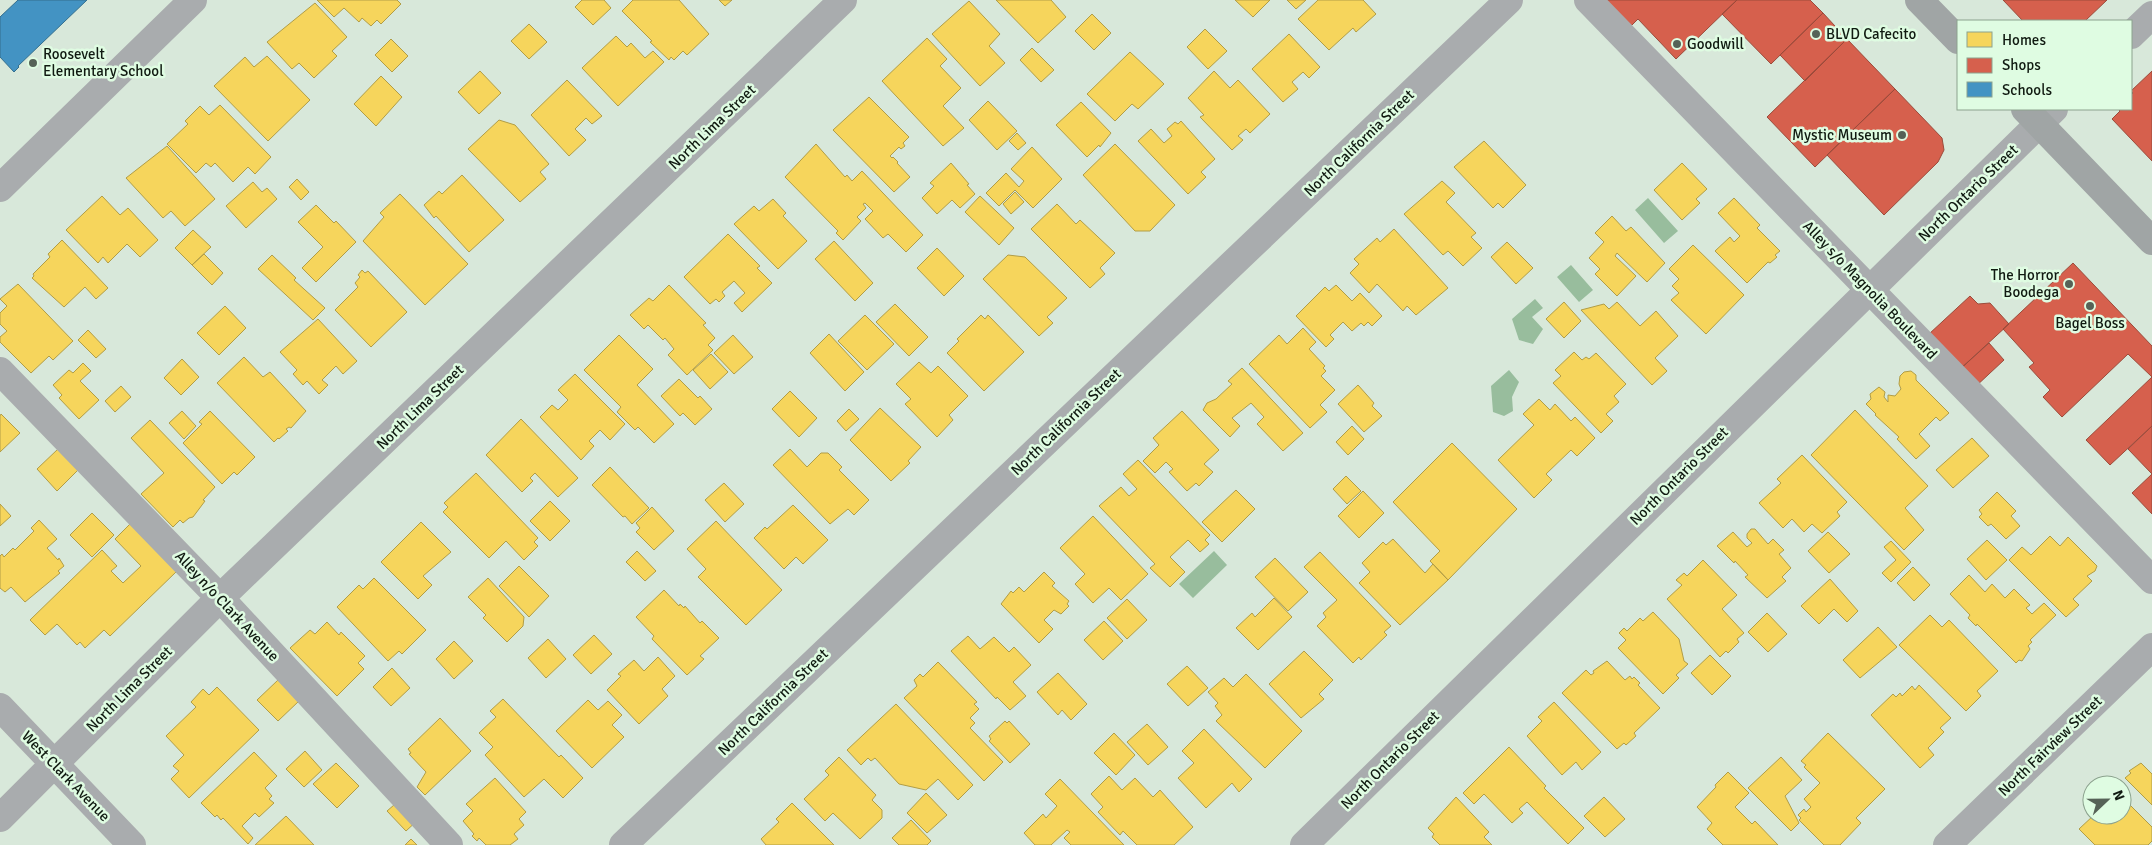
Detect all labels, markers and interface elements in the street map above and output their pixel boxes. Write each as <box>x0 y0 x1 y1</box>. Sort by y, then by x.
legend <box>1957 20 2132 110</box>
place label: BLVD Cafecito <box>1826 25 1916 43</box>
marker: BLVD Cafecito <box>1810 28 1822 40</box>
text: Homes <box>2002 31 2046 49</box>
place label: Goodwill <box>1687 35 1744 53</box>
marker: Goodwill <box>1671 38 1683 50</box>
place label: Roosevelt Elementary School <box>43 45 164 80</box>
text: Shops <box>2002 56 2041 74</box>
marker: Roosevelt Elementary School <box>27 57 39 69</box>
street label: North Lima Street <box>665 81 759 173</box>
text: Schools <box>2002 81 2053 99</box>
street label: North California Street <box>1300 86 1418 200</box>
place label: Mystic Museum <box>1792 126 1892 144</box>
marker: Mystic Museum <box>1896 129 1908 141</box>
street label: North Ontario Street <box>1914 141 2022 245</box>
street label: Alley s/o Magnolia Boulevard <box>1799 217 1941 363</box>
place label: The Horror Boodega <box>1991 266 2059 301</box>
marker: The Horror Boodega <box>2063 278 2075 290</box>
marker: Bagel Boss <box>2084 300 2096 312</box>
place label: Bagel Boss <box>2055 314 2125 332</box>
street label: North Lima Street <box>373 361 467 453</box>
street label: North California Street <box>1007 365 1125 479</box>
street label: North Ontario Street <box>1626 423 1732 529</box>
street label: Alley n/o Clark Avenue <box>171 547 283 665</box>
street label: North Lima Street <box>82 642 176 736</box>
street label: North California Street <box>714 645 832 759</box>
street label: North Fairview Street <box>1995 692 2105 800</box>
street label: North Ontario Street <box>1337 707 1443 813</box>
street label: West Clark Avenue <box>18 727 114 825</box>
north arrow <box>2082 775 2132 825</box>
text: N <box>2109 788 2128 803</box>

